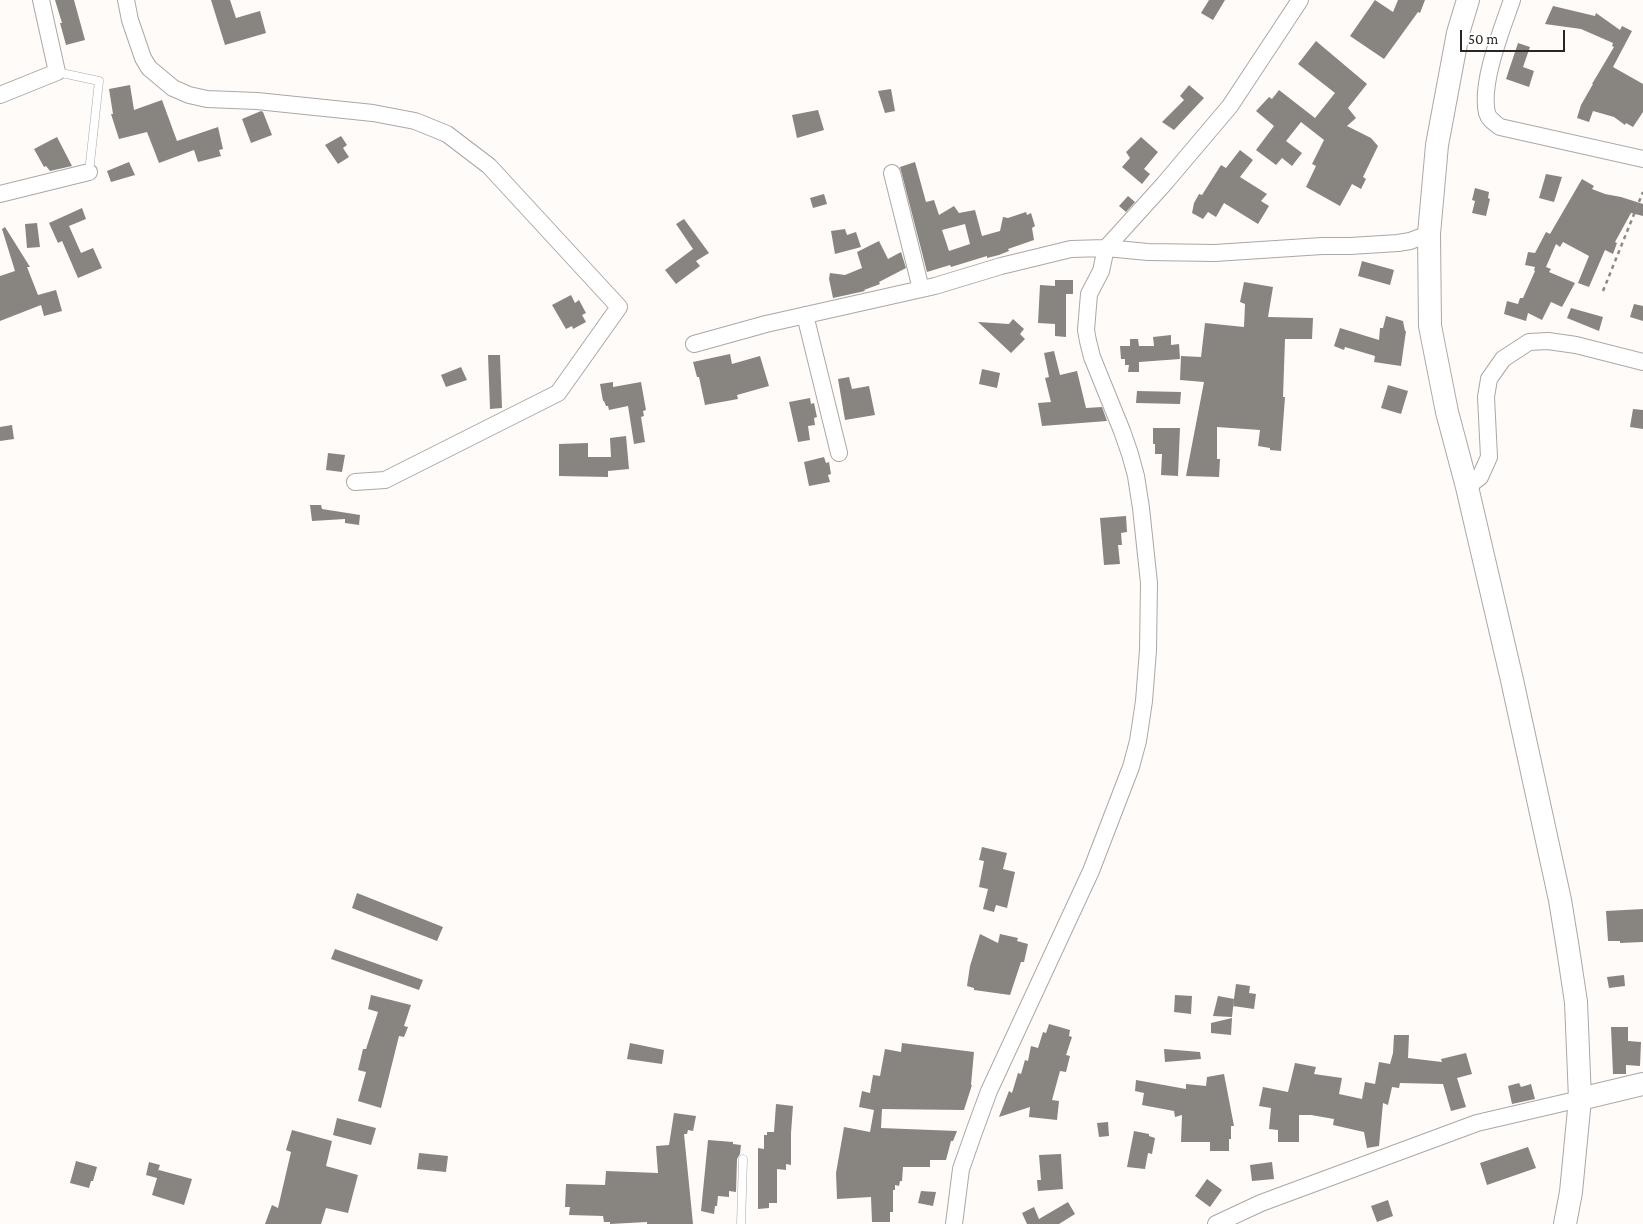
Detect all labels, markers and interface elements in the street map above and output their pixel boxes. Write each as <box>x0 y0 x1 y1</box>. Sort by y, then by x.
scale bar <box>1463 20 1568 52</box>
text: 50 m <box>1468 31 1498 47</box>

